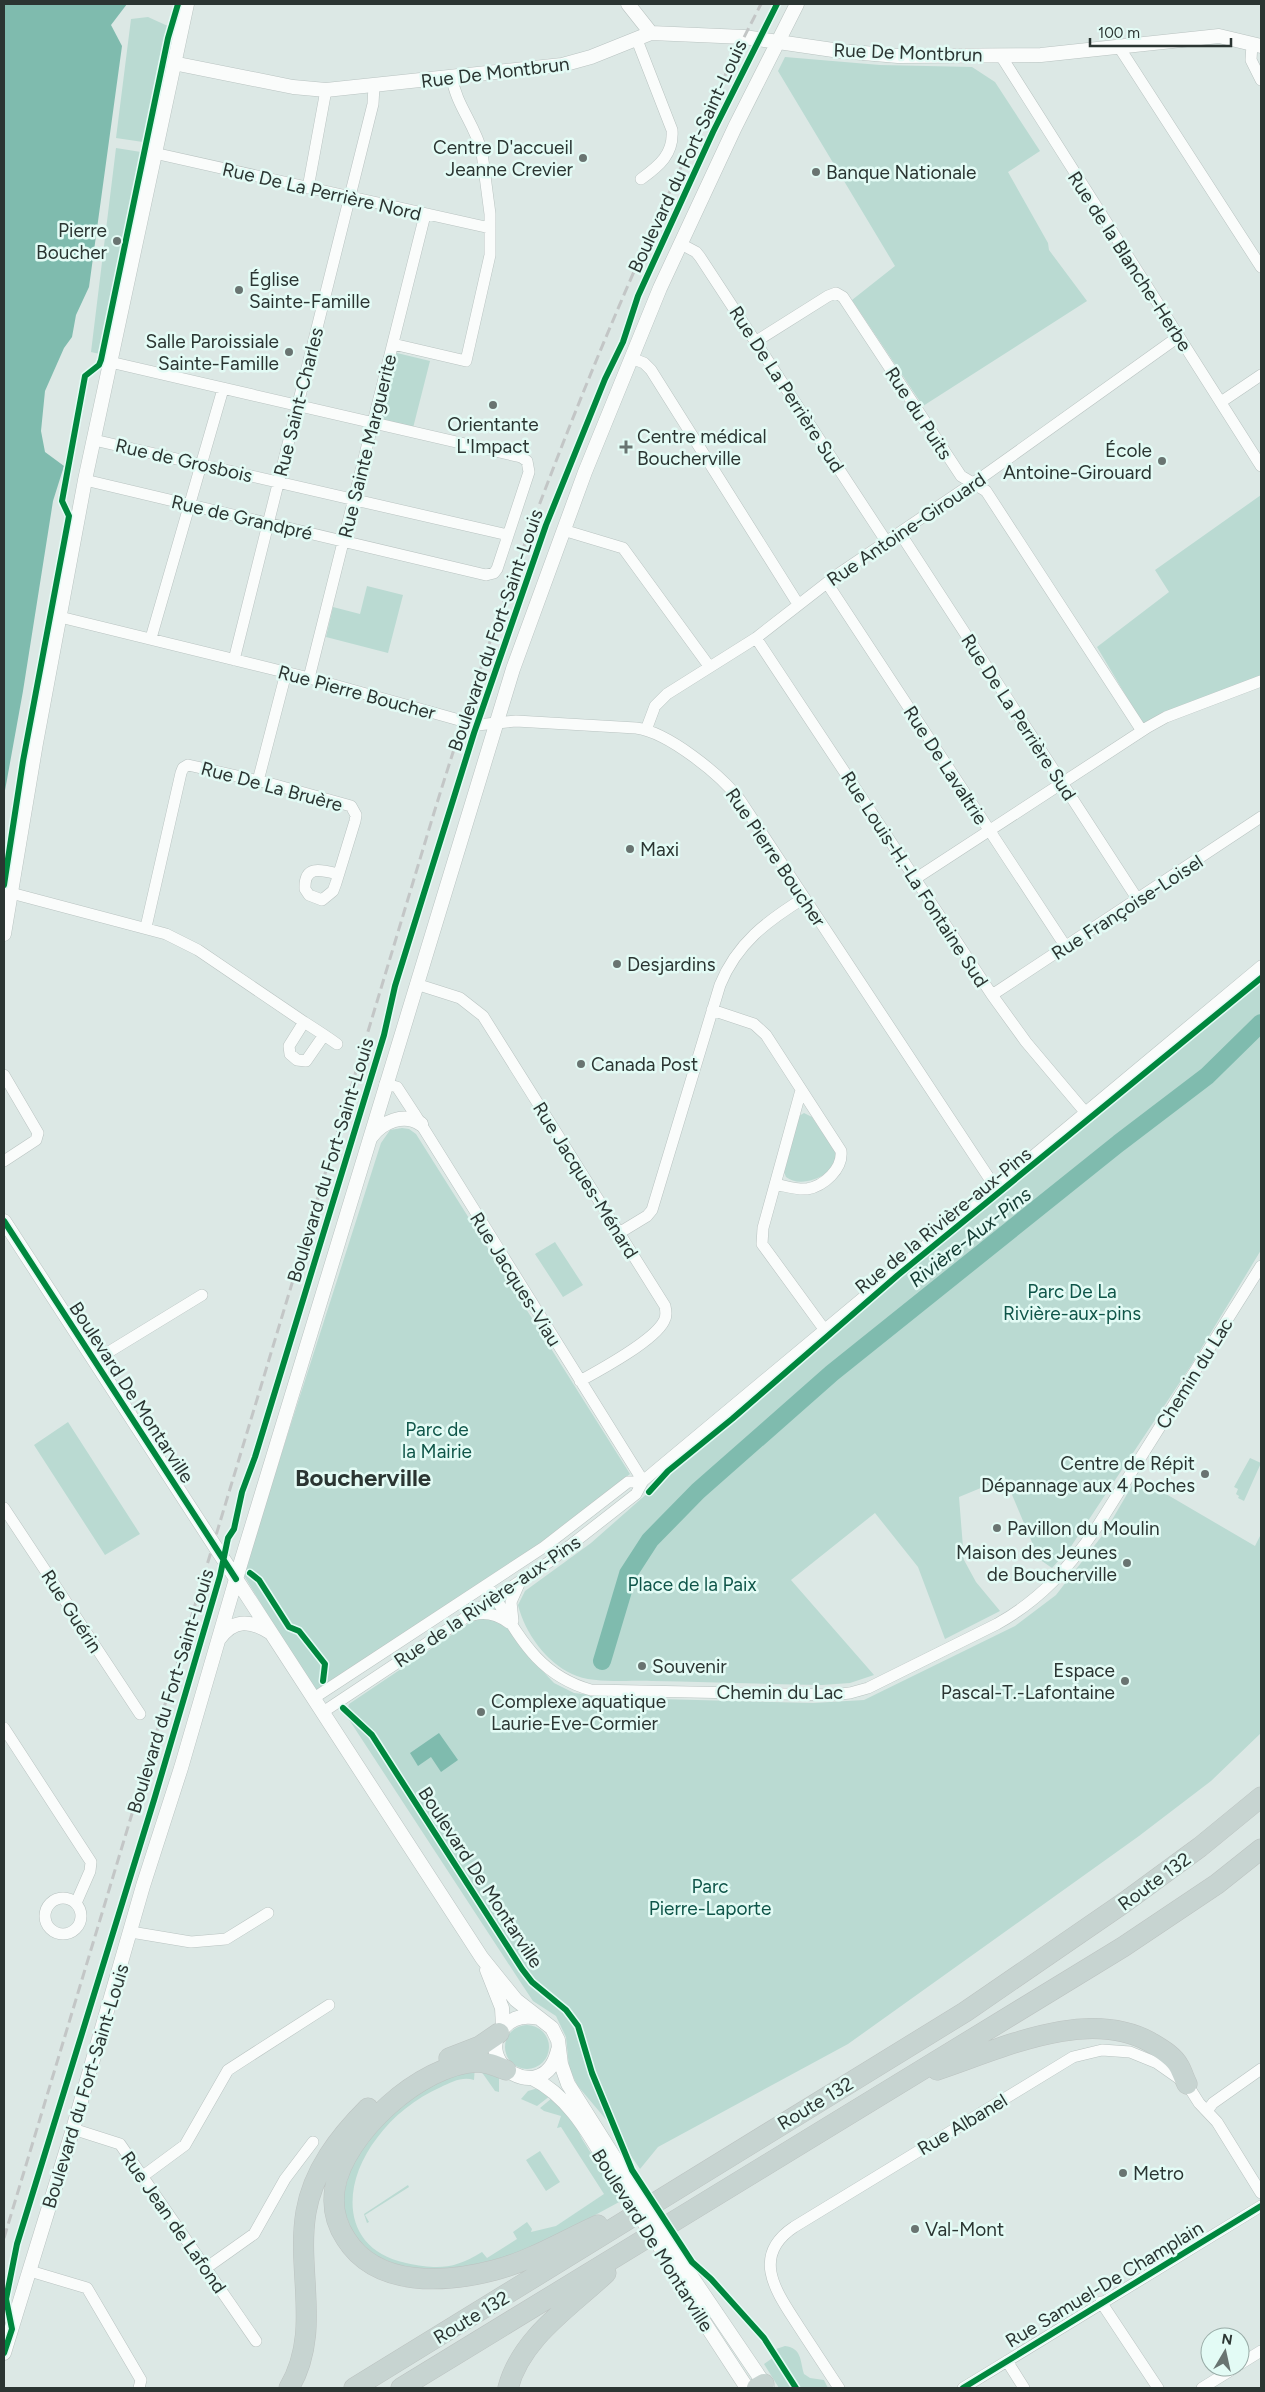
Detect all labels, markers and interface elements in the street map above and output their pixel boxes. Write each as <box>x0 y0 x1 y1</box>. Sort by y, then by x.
scale bar <box>1090 15 1231 47</box>
text: 100 m <box>1098 24 1140 42</box>
street label: Boulevard du Fort-Saint-Louis <box>623 36 752 276</box>
street label: Rue De Montbrun <box>833 38 983 67</box>
street label: Rue De Montbrun <box>420 52 571 93</box>
place label: Centre D'accueil Jeanne Crevier <box>433 136 574 181</box>
marker: Centre D'accueil Jeanne Crevier <box>577 152 589 164</box>
street label: Rue De La Perrière Nord <box>220 157 424 226</box>
place label: Banque Nationale <box>826 161 976 184</box>
marker: Banque Nationale <box>810 166 822 178</box>
street label: Rue de la Blanche-Herbe <box>1063 167 1196 356</box>
place label: Pierre Boucher <box>36 219 108 264</box>
marker: Pierre Boucher <box>111 235 123 247</box>
place label: Église Sainte-Famille <box>249 268 370 313</box>
marker: Église Sainte-Famille <box>233 284 245 296</box>
street label: Rue De La Perrière Sud <box>724 302 849 477</box>
street label: Rue Saint-Charles <box>269 325 328 479</box>
place label: Salle Paroissiale Sainte-Famille <box>146 330 279 375</box>
marker: Salle Paroissiale Sainte-Famille <box>283 346 295 358</box>
street label: Rue Sainte Marguerite <box>333 352 401 540</box>
street label: Rue du Puits <box>880 363 957 464</box>
marker: Orientante L'Impact <box>487 399 499 411</box>
place label: Orientante L'Impact <box>447 413 539 458</box>
place label: Centre médical Boucherville <box>637 425 767 470</box>
street label: Rue de Grosbois <box>113 434 255 487</box>
place label: École Antoine-Girouard <box>1003 439 1152 484</box>
marker: Centre médical Boucherville <box>619 440 633 454</box>
marker: École Antoine-Girouard <box>1156 455 1168 467</box>
street label: Rue Antoine-Girouard <box>822 468 990 591</box>
street label: Rue de Grandpré <box>169 490 315 545</box>
street label: Boulevard du Fort-Saint-Louis <box>443 506 548 754</box>
street label: Rue De La Perrière Sud <box>956 630 1081 805</box>
street label: Rue Pierre Boucher <box>276 660 439 725</box>
street label: Rue De Lavaltrie <box>899 702 993 829</box>
street label: Rue De La Bruère <box>198 757 345 816</box>
street label: Rue Louis-H.-La Fontaine Sud <box>836 767 993 992</box>
street label: Rue Pierre Boucher <box>721 784 831 931</box>
place label: Maxi <box>640 838 679 861</box>
marker: Maxi <box>624 843 636 855</box>
street label: Rue Françoise-Loisel <box>1047 850 1207 965</box>
place label: Desjardins <box>627 953 716 976</box>
marker: Desjardins <box>611 958 623 970</box>
street label: Boulevard du Fort-Saint-Louis <box>282 1035 379 1285</box>
place label: Canada Post <box>591 1053 698 1076</box>
marker: Canada Post <box>575 1058 587 1070</box>
street label: Rue Jacques-Ménard <box>528 1098 643 1263</box>
street label: Rue de la Rivière-aux-Pins <box>851 1142 1036 1299</box>
water label: Rivière-Aux-Pins <box>904 1181 1036 1292</box>
street label: Rue Jacques-Viau <box>465 1208 566 1351</box>
park label: Parc De La Rivière-aux-pins <box>1003 1280 1141 1325</box>
street label: Boulevard De Montarville <box>64 1297 199 1487</box>
street label: Chemin du Lac <box>1151 1313 1238 1433</box>
park label: Parc de la Mairie <box>402 1418 472 1463</box>
place label: Centre de Répit Dépannage aux 4 Poches <box>981 1452 1195 1497</box>
district label: Boucherville <box>295 1463 431 1492</box>
marker: Centre de Répit Dépannage aux 4 Poches <box>1199 1468 1211 1480</box>
place label: Pavillon du Moulin <box>1007 1517 1160 1540</box>
marker: Pavillon du Moulin <box>991 1522 1003 1534</box>
street label: Rue de la Rivière-aux-Pins <box>390 1530 585 1672</box>
place label: Maison des Jeunes de Boucherville <box>956 1541 1117 1586</box>
marker: Maison des Jeunes de Boucherville <box>1121 1557 1133 1569</box>
street label: Rue Guérin <box>36 1565 107 1657</box>
street label: Boulevard du Fort-Saint-Louis <box>122 1566 219 1816</box>
park label: Place de la Paix <box>628 1573 756 1596</box>
place label: Souvenir <box>652 1655 727 1678</box>
place label: Espace Pascal-T.-Lafontaine <box>941 1659 1115 1704</box>
marker: Souvenir <box>636 1660 648 1672</box>
marker: Espace Pascal-T.-Lafontaine <box>1119 1675 1131 1687</box>
street label: Chemin du Lac <box>717 1681 843 1704</box>
place label: Complexe aquatique Laurie-Eve-Cormier <box>491 1690 666 1735</box>
marker: Complexe aquatique Laurie-Eve-Cormier <box>475 1706 487 1718</box>
street label: Boulevard De Montarville <box>413 1782 548 1972</box>
street label: Route 132 <box>1113 1847 1195 1916</box>
park label: Parc Pierre-Laporte <box>649 1875 771 1920</box>
street label: Boulevard du Fort-Saint-Louis <box>37 1961 134 2211</box>
street label: Route 132 <box>773 2072 857 2135</box>
street label: Rue Albanel <box>913 2089 1011 2160</box>
street label: Boulevard De Montarville <box>587 2145 718 2336</box>
street label: Rue Jean de Lafond <box>116 2147 231 2298</box>
place label: Metro <box>1133 2162 1184 2185</box>
marker: Metro <box>1117 2167 1129 2179</box>
street label: Rue Samuel-De Champlain <box>1001 2216 1207 2353</box>
place label: Val-Mont <box>925 2218 1004 2241</box>
marker: Val-Mont <box>909 2223 921 2235</box>
street label: Route 132 <box>429 2286 513 2349</box>
north arrow <box>1200 2327 1250 2377</box>
text: N <box>1220 2330 1234 2349</box>

